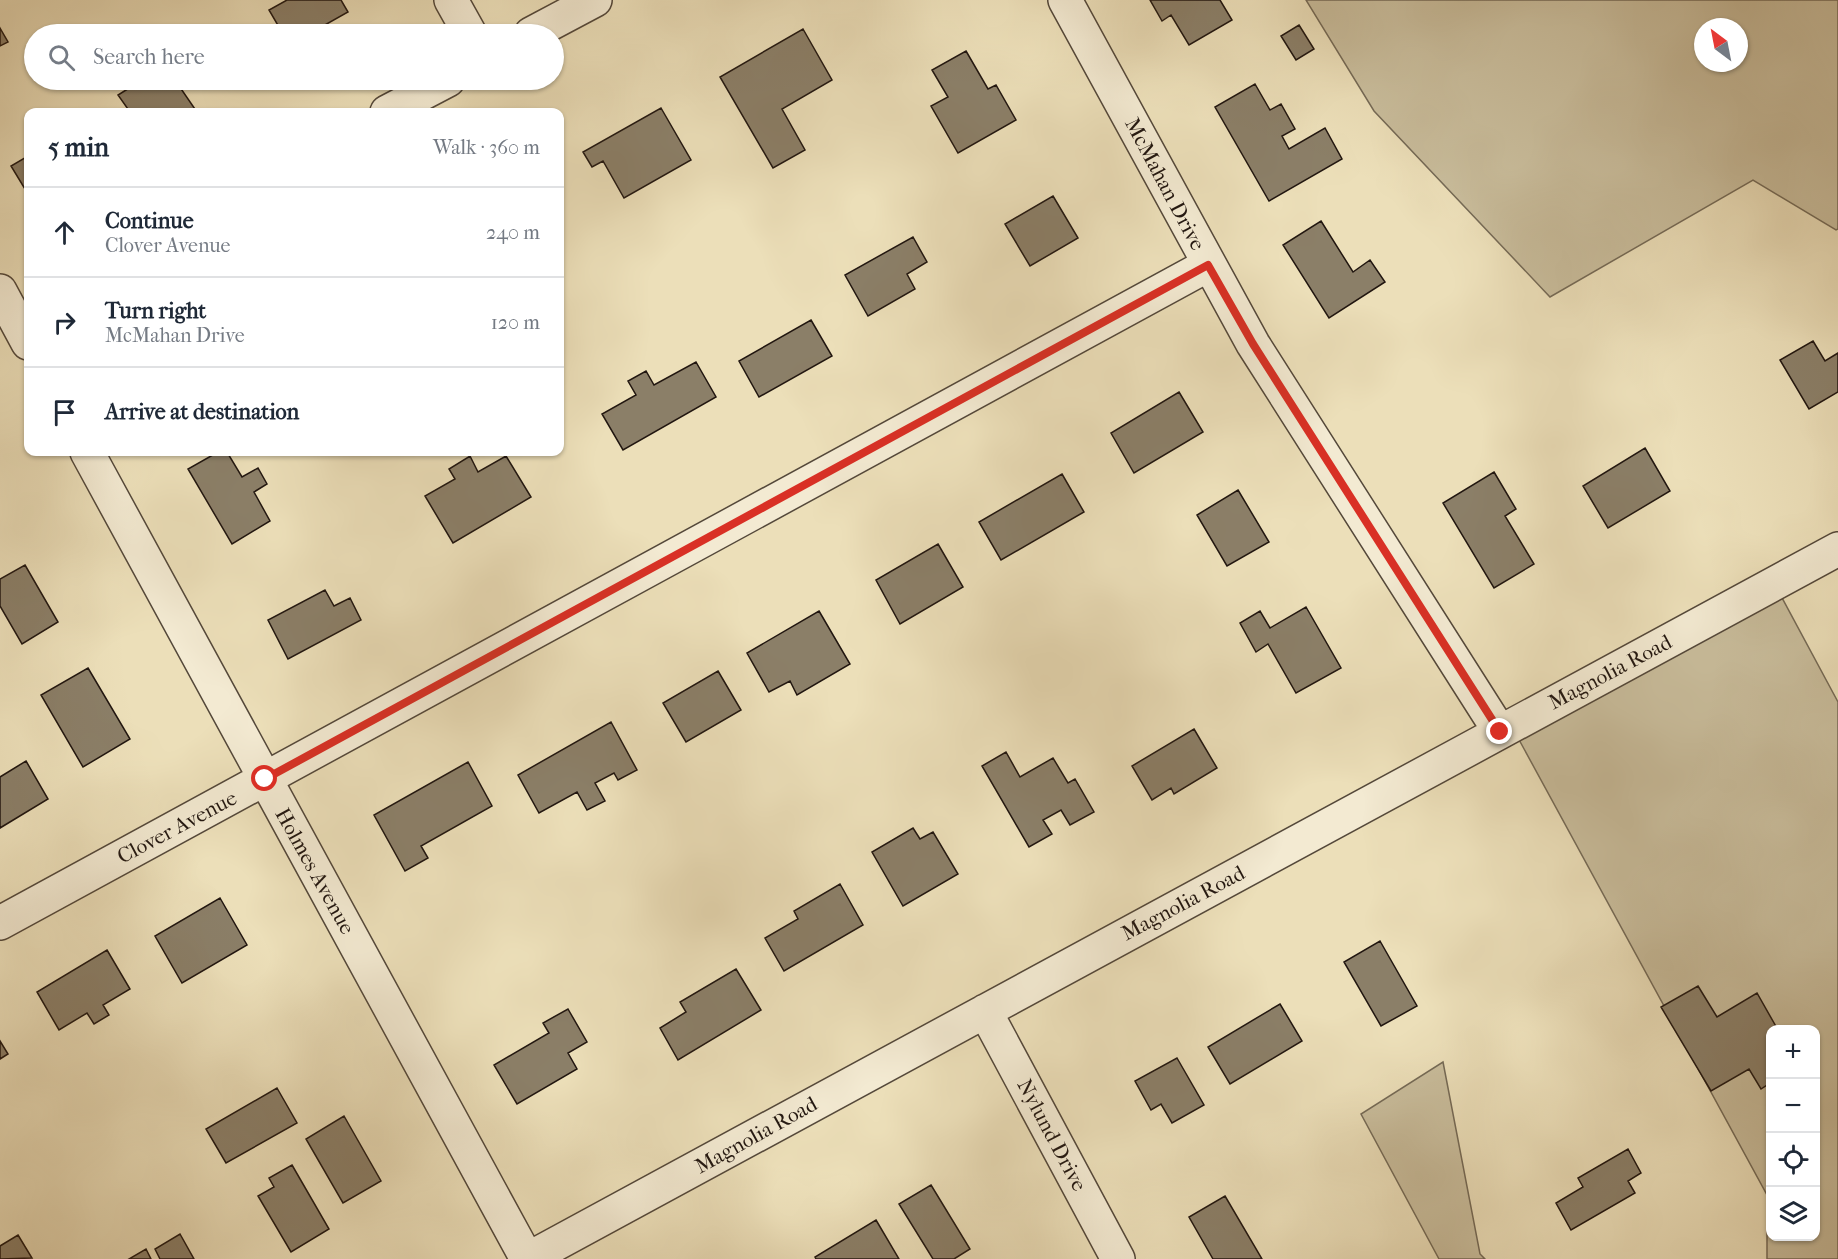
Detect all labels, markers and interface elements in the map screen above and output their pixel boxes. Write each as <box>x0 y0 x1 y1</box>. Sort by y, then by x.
north arrow <box>1694 18 1748 72</box>
search box <box>24 24 564 90</box>
icon: search <box>45 41 78 74</box>
text: Search here <box>93 44 205 70</box>
street label: McMahan Drive <box>1120 114 1210 254</box>
text: 5 min <box>48 132 109 163</box>
text: Walk · 360 m <box>433 136 540 159</box>
text: Continue <box>105 208 194 234</box>
icon: ahead <box>48 216 81 249</box>
text: 240 m <box>486 221 540 244</box>
text: Clover Avenue <box>105 234 230 257</box>
text: Turn right <box>105 298 206 324</box>
icon: right <box>48 306 81 339</box>
text: 120 m <box>491 311 540 334</box>
text: McMahan Drive <box>105 324 245 347</box>
icon: arrive <box>48 396 81 429</box>
text: Arrive at destination <box>105 399 299 425</box>
street label: Magnolia Road <box>1544 629 1676 714</box>
route end <box>1486 718 1512 744</box>
route start <box>251 765 277 791</box>
street label: Clover Avenue <box>113 785 241 869</box>
street label: Holmes Avenue <box>270 804 360 938</box>
street label: Magnolia Road <box>1117 860 1249 945</box>
map controls <box>1766 1025 1820 1241</box>
button: + <box>1766 1025 1820 1079</box>
street label: Nylund Drive <box>1012 1075 1092 1195</box>
button: − <box>1766 1079 1820 1133</box>
street label: Magnolia Road <box>691 1091 822 1178</box>
button: locate <box>1766 1133 1820 1187</box>
button: layers <box>1766 1187 1820 1241</box>

